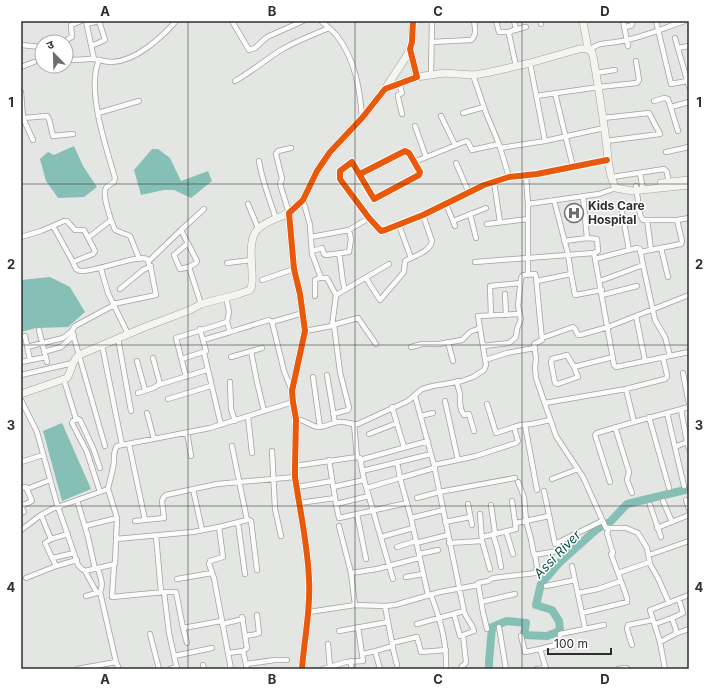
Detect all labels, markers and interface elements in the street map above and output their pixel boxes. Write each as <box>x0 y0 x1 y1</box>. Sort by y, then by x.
text: A <box>100 3 110 19</box>
text: B <box>268 3 277 19</box>
text: C <box>433 3 443 19</box>
text: D <box>600 3 610 19</box>
north arrow <box>34 34 74 74</box>
text: उ <box>44 37 56 52</box>
text: 1 <box>8 94 14 110</box>
text: 1 <box>696 94 702 110</box>
place label: Kids Care Hospital <box>588 198 645 227</box>
hospital icon: Kids Care Hospital <box>563 202 585 224</box>
text: 2 <box>7 256 15 272</box>
text: 2 <box>695 256 703 272</box>
text: 3 <box>7 417 15 433</box>
text: 3 <box>695 417 703 433</box>
water label: Assi River <box>530 526 585 582</box>
text: 4 <box>7 579 16 595</box>
text: 4 <box>695 579 704 595</box>
scale bar <box>548 630 611 656</box>
text: 100 m <box>554 636 588 651</box>
text: A <box>100 671 110 687</box>
text: B <box>268 671 277 687</box>
text: C <box>433 671 443 687</box>
text: D <box>600 671 610 687</box>

